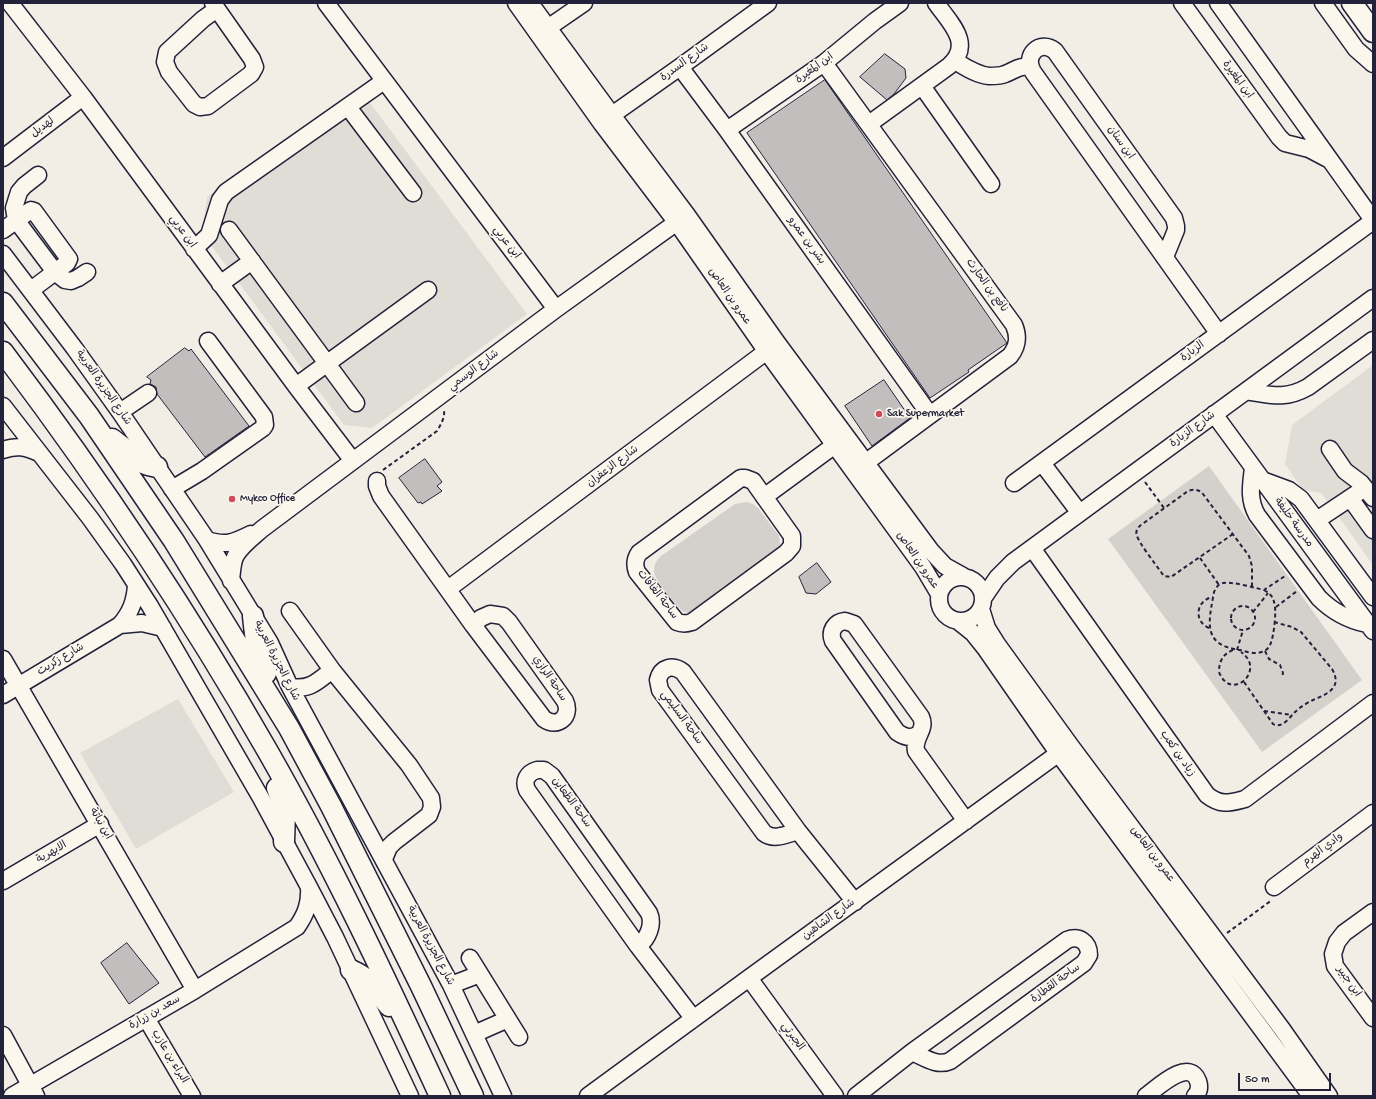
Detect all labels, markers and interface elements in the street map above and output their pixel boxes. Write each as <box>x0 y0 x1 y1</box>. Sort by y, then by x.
street label: شارع السدرة <box>658 41 712 85</box>
street label: ابن المغيرة <box>793 51 837 87</box>
street label: ابن المغيرة <box>1219 58 1255 102</box>
street label: لهديل <box>29 115 57 141</box>
street label: ابن سنان <box>1104 124 1136 162</box>
street label: ابن عربي <box>166 213 198 251</box>
street label: بشر بن عمرو <box>784 215 828 267</box>
street label: ابن عربي <box>489 224 523 262</box>
street label: نافع بن الحارث <box>962 257 1010 315</box>
street label: عمرو بن العاص <box>704 266 754 328</box>
street label: الزبارة <box>1178 339 1208 365</box>
street label: شارع الجزيرة العربية <box>72 348 134 428</box>
street label: شارع الوسمي <box>446 348 502 394</box>
place label: Sak Supermarket <box>887 407 964 421</box>
marker: Sak Supermarket <box>874 409 884 419</box>
street label: شارع الزبارة <box>1168 409 1218 451</box>
street label: شارع الزعفران <box>585 443 641 491</box>
place label: Mykco Office <box>240 492 295 506</box>
marker: Mykco Office <box>227 494 237 504</box>
street label: مدرسة خليفة <box>1271 496 1315 550</box>
street label: عمرو بن العاص <box>893 530 941 592</box>
street label: ساحة الغافات <box>634 568 680 622</box>
street label: شارع الجزيرة العربية <box>250 619 302 703</box>
street label: شارع زكريت <box>35 641 87 679</box>
street label: ساحة الرازي <box>529 654 569 704</box>
street label: ساحة السليمي <box>657 689 705 747</box>
street label: زياد بن كعب <box>1156 728 1198 780</box>
street label: ساحة الظعاين <box>548 775 594 831</box>
street label: ابن نباتة <box>86 806 114 842</box>
street label: عمرو بن العاص <box>1127 824 1177 886</box>
street label: وادي الهرم <box>1300 830 1346 870</box>
street label: الابهرية <box>34 839 70 867</box>
street label: شارع الشاهين <box>800 896 858 944</box>
street label: شارع الجزيرة العربية <box>403 904 457 988</box>
street label: ساحة القطارة <box>1029 962 1083 1006</box>
street label: ابن جبير <box>1333 964 1363 1000</box>
street label: سعد بن زرارة <box>127 993 183 1033</box>
street label: الجبرتي <box>777 1020 807 1054</box>
street label: البراء بن عازب <box>148 1028 190 1086</box>
scale bar <box>1240 1065 1333 1091</box>
text: 50 m <box>1245 1073 1270 1087</box>

